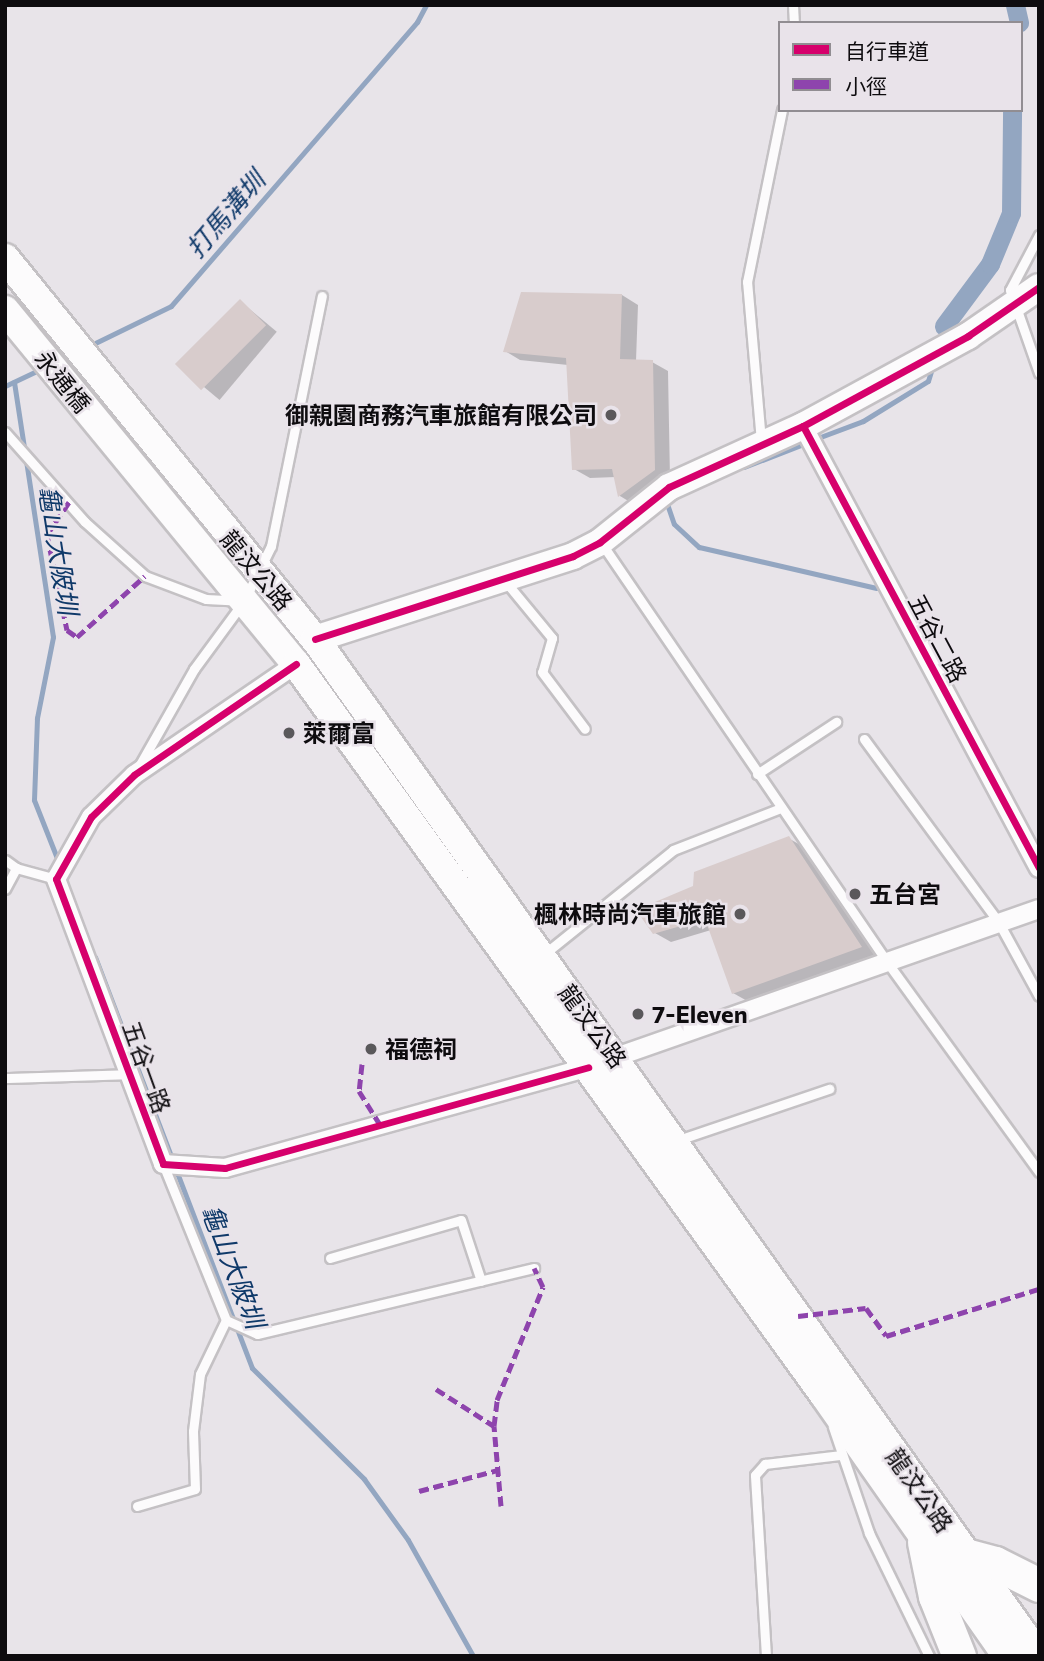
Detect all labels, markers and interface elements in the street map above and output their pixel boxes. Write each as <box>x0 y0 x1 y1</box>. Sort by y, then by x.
legend <box>778 21 1023 112</box>
text: 自行車道 <box>845 38 929 63</box>
text: 小徑 <box>845 73 887 98</box>
water label: 打馬溝圳 <box>179 165 271 263</box>
street label: 永通橋 <box>29 344 97 418</box>
place label: 御親園商務汽車旅館有限公司 <box>285 401 597 429</box>
marker: 御親園商務汽車旅館有限公司 <box>603 407 619 423</box>
water label: 龜山大陂圳 <box>33 483 85 617</box>
street label: 龍汶公路 <box>215 524 299 616</box>
street label: 五谷二路 <box>903 589 973 687</box>
place label: 萊爾富 <box>303 719 375 747</box>
marker: 萊爾富 <box>281 725 297 741</box>
place label: 五台宮 <box>869 880 941 908</box>
marker: 五台宮 <box>847 886 863 902</box>
place label: 楓林時尚汽車旅館 <box>534 900 726 928</box>
marker: 楓林時尚汽車旅館 <box>732 906 748 922</box>
street label: 龍汶公路 <box>553 979 633 1073</box>
place label: 7-Eleven <box>652 1000 748 1028</box>
marker: 7-Eleven <box>630 1006 646 1022</box>
street label: 五谷一路 <box>117 1017 177 1117</box>
place label: 福德祠 <box>385 1035 457 1063</box>
marker: 福德祠 <box>363 1041 379 1057</box>
water label: 龜山大陂圳 <box>196 1200 272 1332</box>
street label: 龍汶公路 <box>881 1442 959 1538</box>

